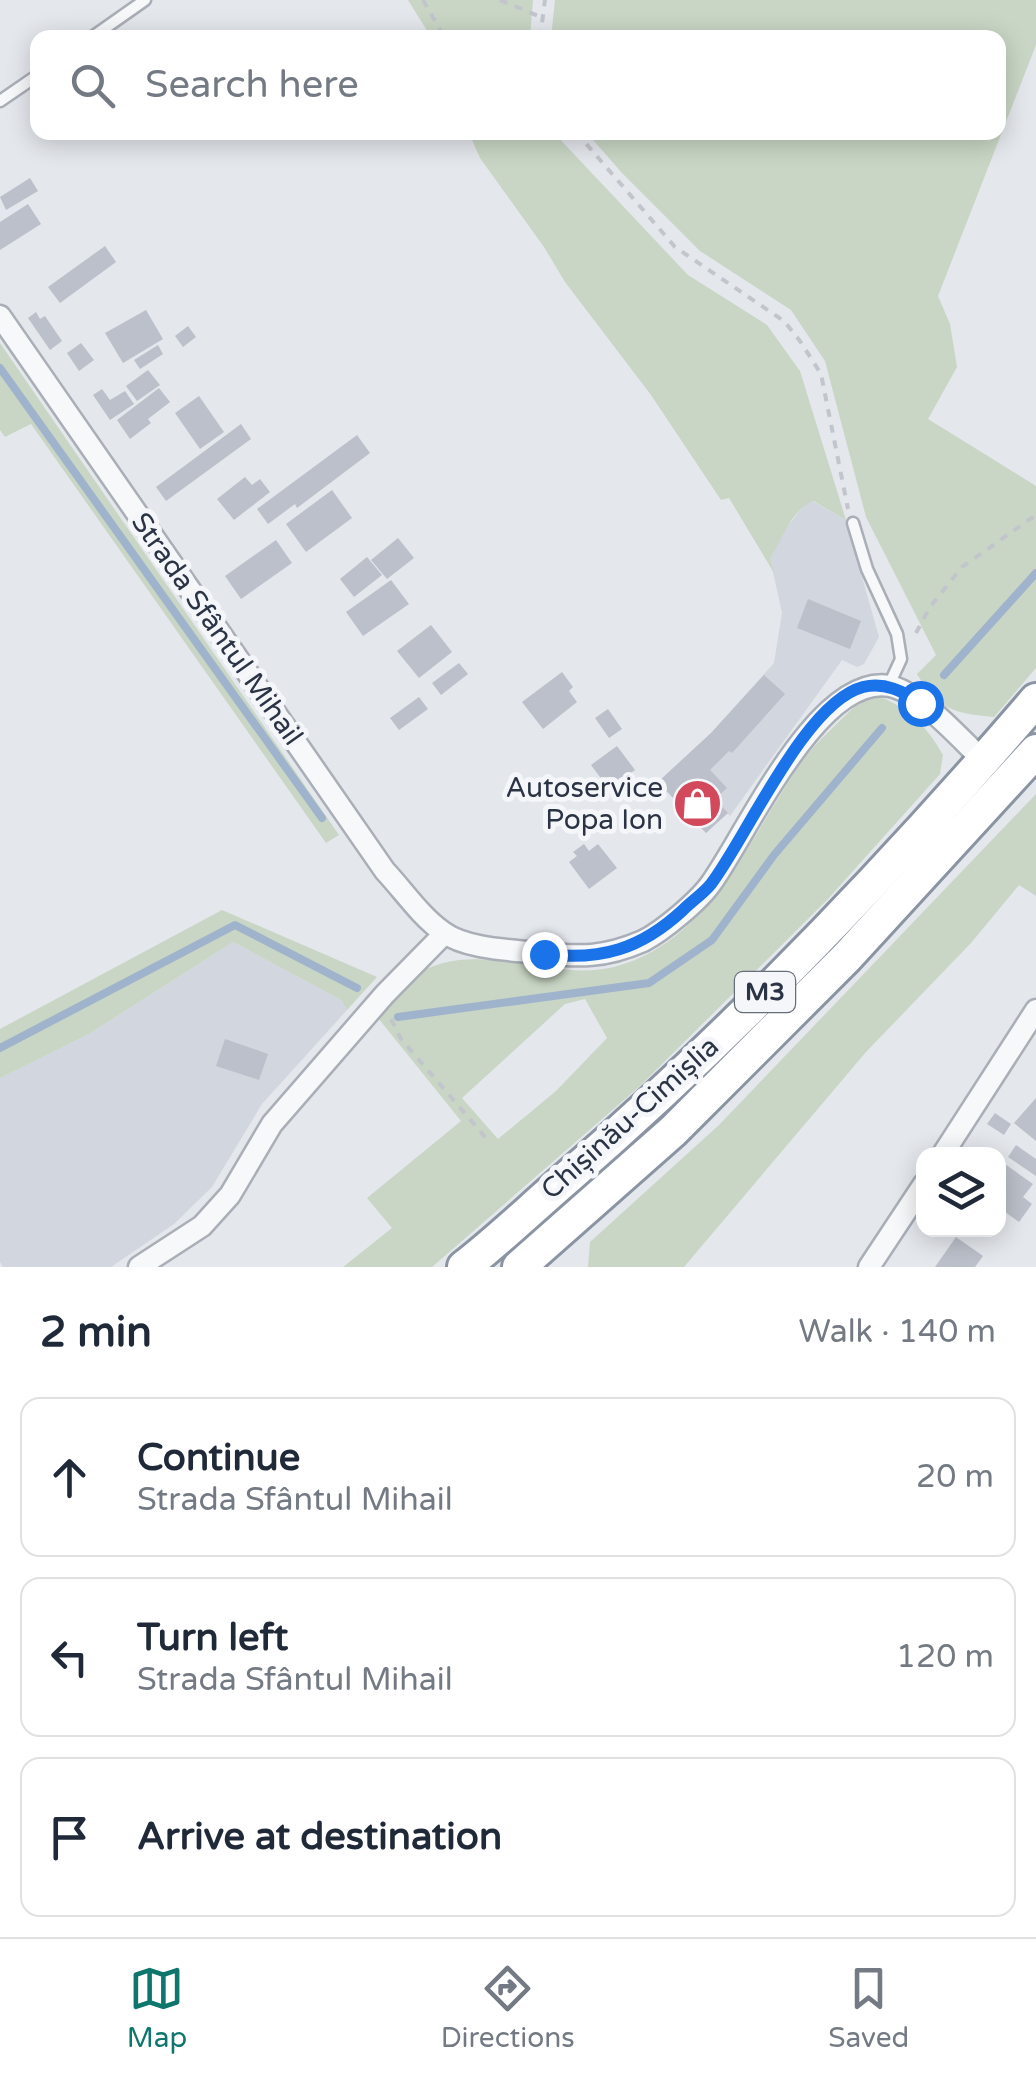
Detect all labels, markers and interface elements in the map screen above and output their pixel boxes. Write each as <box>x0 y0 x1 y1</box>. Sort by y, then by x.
search box <box>30 30 1006 140</box>
icon: search <box>65 58 120 113</box>
text: Search here <box>145 62 359 108</box>
street label: Strada Sfântul Mihail <box>124 506 310 752</box>
route start <box>898 681 944 727</box>
place label: Autoservice Popa Ion <box>505 771 663 837</box>
shop icon: Autoservice Popa Ion <box>672 778 724 830</box>
route end <box>522 932 568 978</box>
road number: M3 <box>735 972 795 1012</box>
street label: Chișinău-Cimișlia <box>534 1029 726 1207</box>
map controls <box>916 1147 1006 1237</box>
button: layers <box>916 1147 1006 1237</box>
text: 2 min <box>40 1307 152 1358</box>
text: Walk · 140 m <box>799 1313 996 1351</box>
text: Continue <box>137 1435 300 1481</box>
icon: ahead <box>42 1450 97 1505</box>
text: 20 m <box>916 1458 994 1496</box>
text: Strada Sfântul Mihail <box>137 1481 453 1519</box>
text: Turn left <box>137 1615 288 1661</box>
icon: left <box>42 1630 97 1685</box>
text: 120 m <box>896 1638 994 1676</box>
text: Strada Sfântul Mihail <box>137 1661 453 1699</box>
icon: arrive <box>42 1810 97 1865</box>
text: Arrive at destination <box>137 1814 502 1860</box>
tab: Map <box>127 1961 187 2055</box>
tab: Directions <box>441 1961 575 2055</box>
tab: Saved <box>828 1961 909 2055</box>

